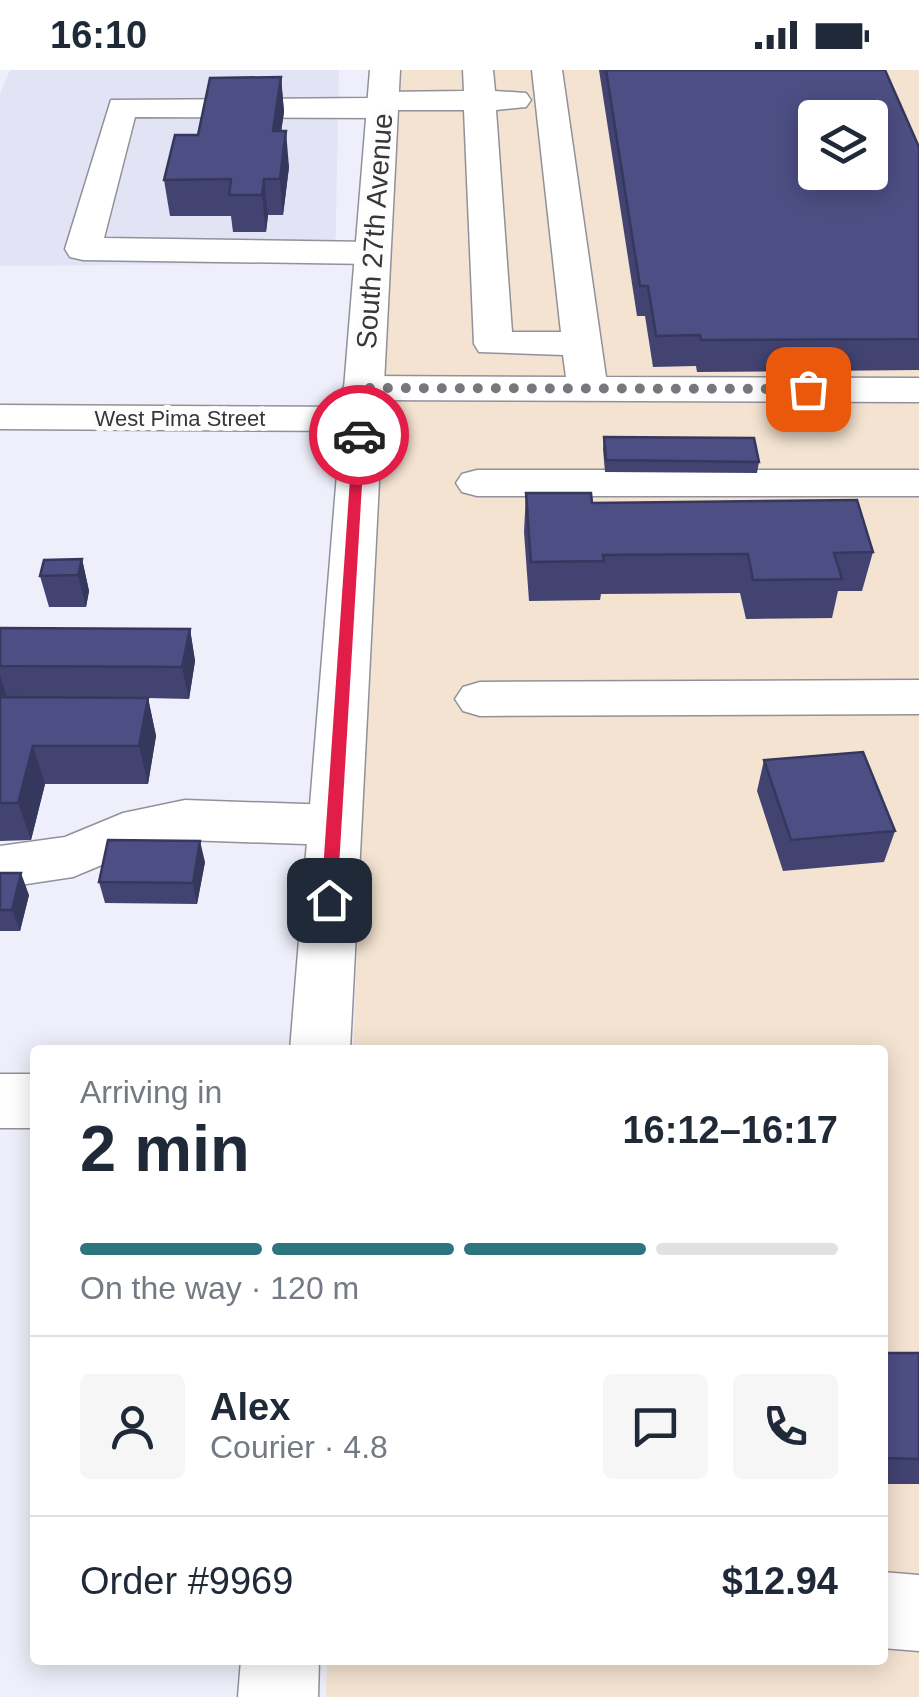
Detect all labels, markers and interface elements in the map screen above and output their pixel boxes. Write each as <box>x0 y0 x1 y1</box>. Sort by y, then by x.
text: 16:10 <box>50 14 147 56</box>
map controls <box>798 100 888 190</box>
button: layers <box>798 100 888 190</box>
street label: South 27th Avenue <box>351 112 398 350</box>
pin <box>766 347 851 432</box>
icon: bag <box>781 362 836 417</box>
courier <box>309 385 409 485</box>
street label: West Pima Street <box>95 406 265 431</box>
icon: car <box>332 408 387 463</box>
pin <box>287 858 372 943</box>
icon: home <box>302 873 357 928</box>
text: Arriving in <box>80 1074 222 1110</box>
text: 16:12–16:17 <box>622 1109 838 1151</box>
text: 2 min <box>80 1112 250 1185</box>
text: On the way · 120 m <box>80 1270 359 1306</box>
button: person <box>80 1374 185 1479</box>
button: chat <box>603 1374 708 1479</box>
button: phone <box>733 1374 838 1479</box>
text: Alex <box>210 1386 290 1428</box>
text: Courier · 4.8 <box>210 1429 388 1465</box>
text: Order #9969 <box>80 1560 293 1602</box>
text: $12.94 <box>722 1560 838 1602</box>

